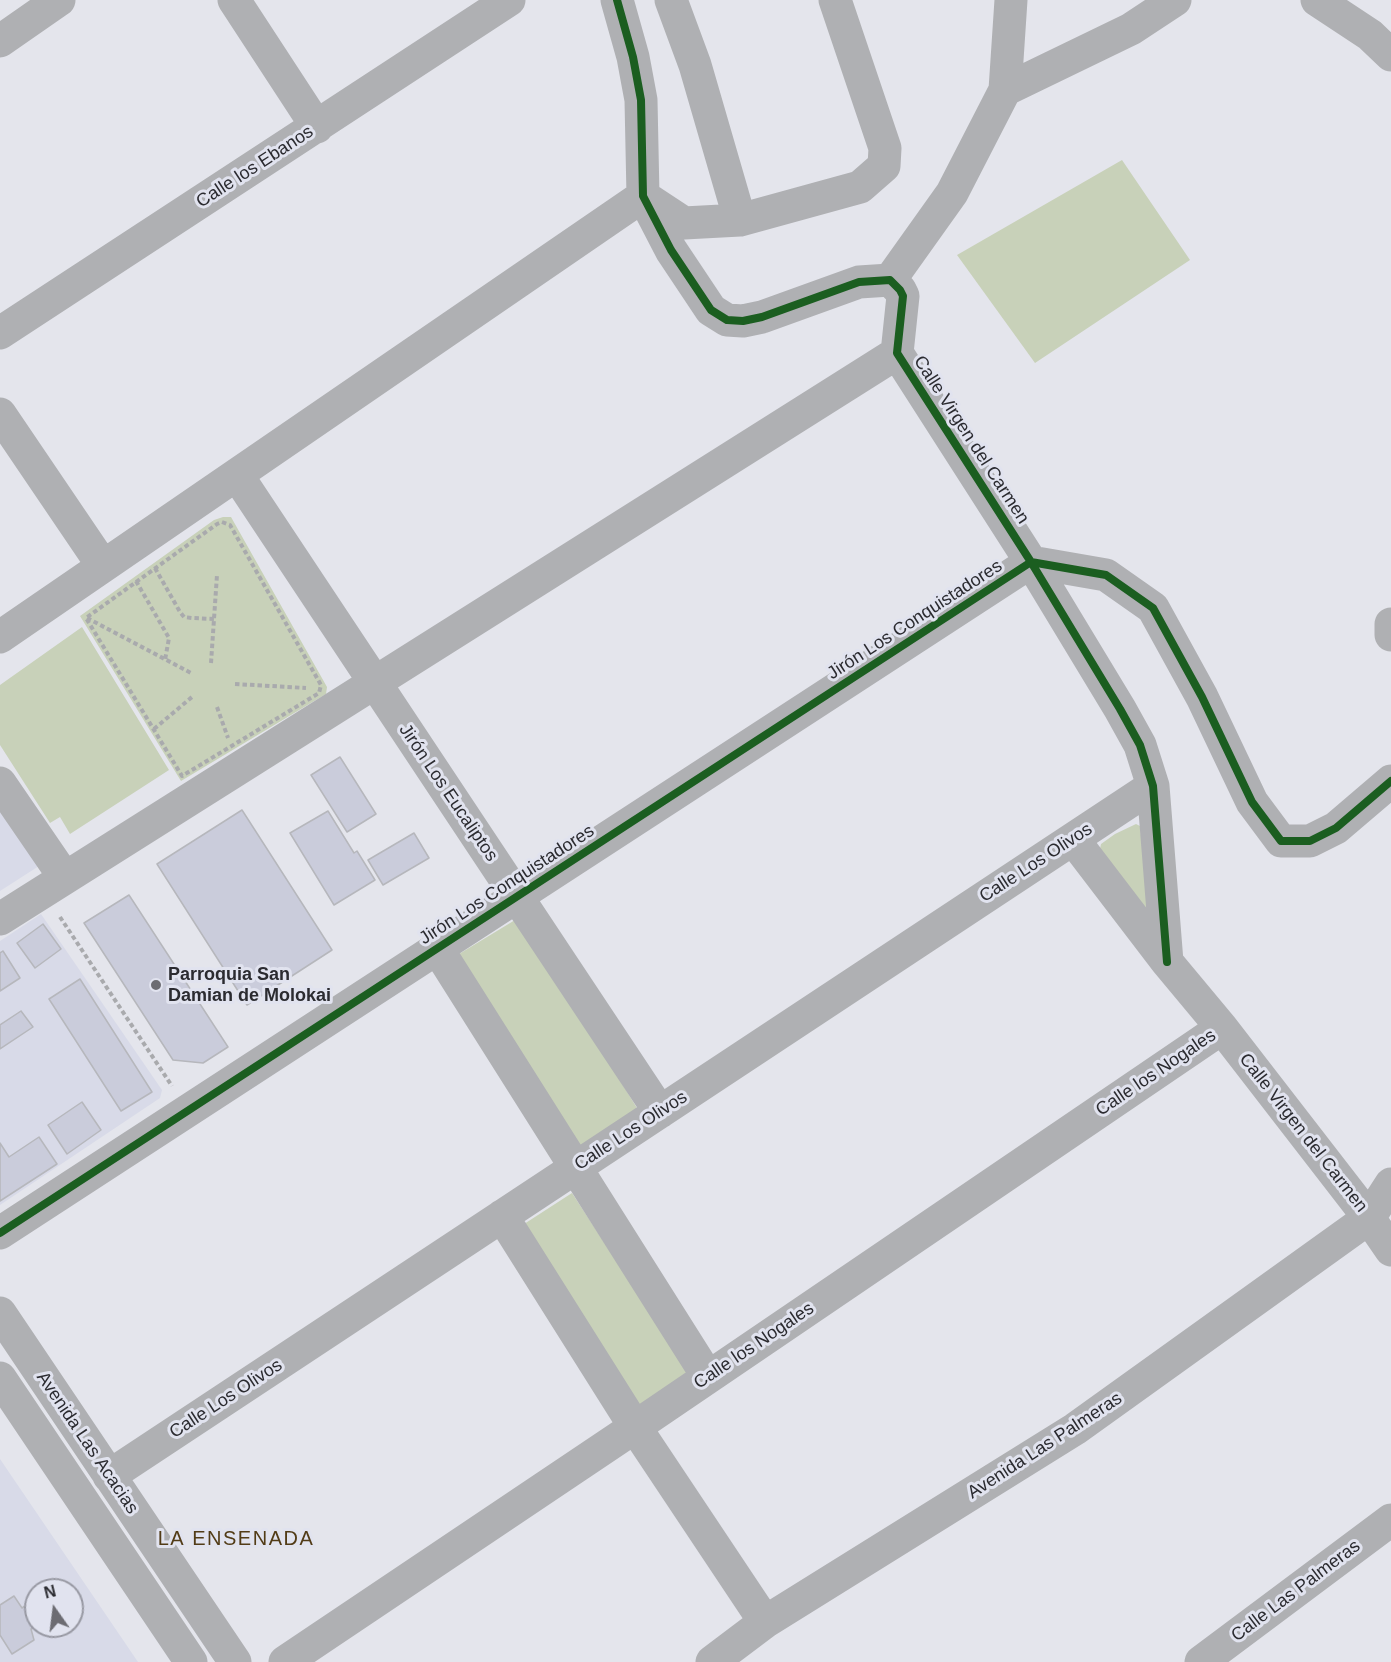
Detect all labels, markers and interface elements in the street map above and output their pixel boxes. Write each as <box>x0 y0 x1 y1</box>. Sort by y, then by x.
street label: Calle los Ebanos <box>192 121 318 213</box>
street label: Calle Virgen del Carmen <box>909 352 1033 528</box>
street label: Jirón Los Conquistadores <box>824 555 1006 685</box>
street label: Jirón Los Eucaliptos <box>394 720 502 866</box>
street label: Calle Los Olivos <box>976 819 1096 907</box>
street label: Jirón Los Conquistadores <box>416 820 598 950</box>
place label: Parroquia San Damian de Molokai <box>168 964 331 1006</box>
marker: Parroquia San Damian de Molokai <box>149 978 163 992</box>
street label: Calle los Nogales <box>1092 1025 1220 1121</box>
street label: Calle Virgen del Carmen <box>1234 1049 1372 1217</box>
street label: Calle Los Olivos <box>571 1087 691 1175</box>
street label: Calle los Nogales <box>690 1298 818 1394</box>
street label: Calle Los Olivos <box>166 1355 286 1443</box>
street label: Avenida Las Acacias <box>31 1368 143 1518</box>
street label: Avenida Las Palmeras <box>964 1388 1126 1504</box>
district label: LA ENSENADA <box>158 1527 314 1551</box>
street label: Calle Las Palmeras <box>1227 1535 1365 1647</box>
north arrow <box>24 1578 84 1638</box>
text: N <box>42 1582 58 1602</box>

